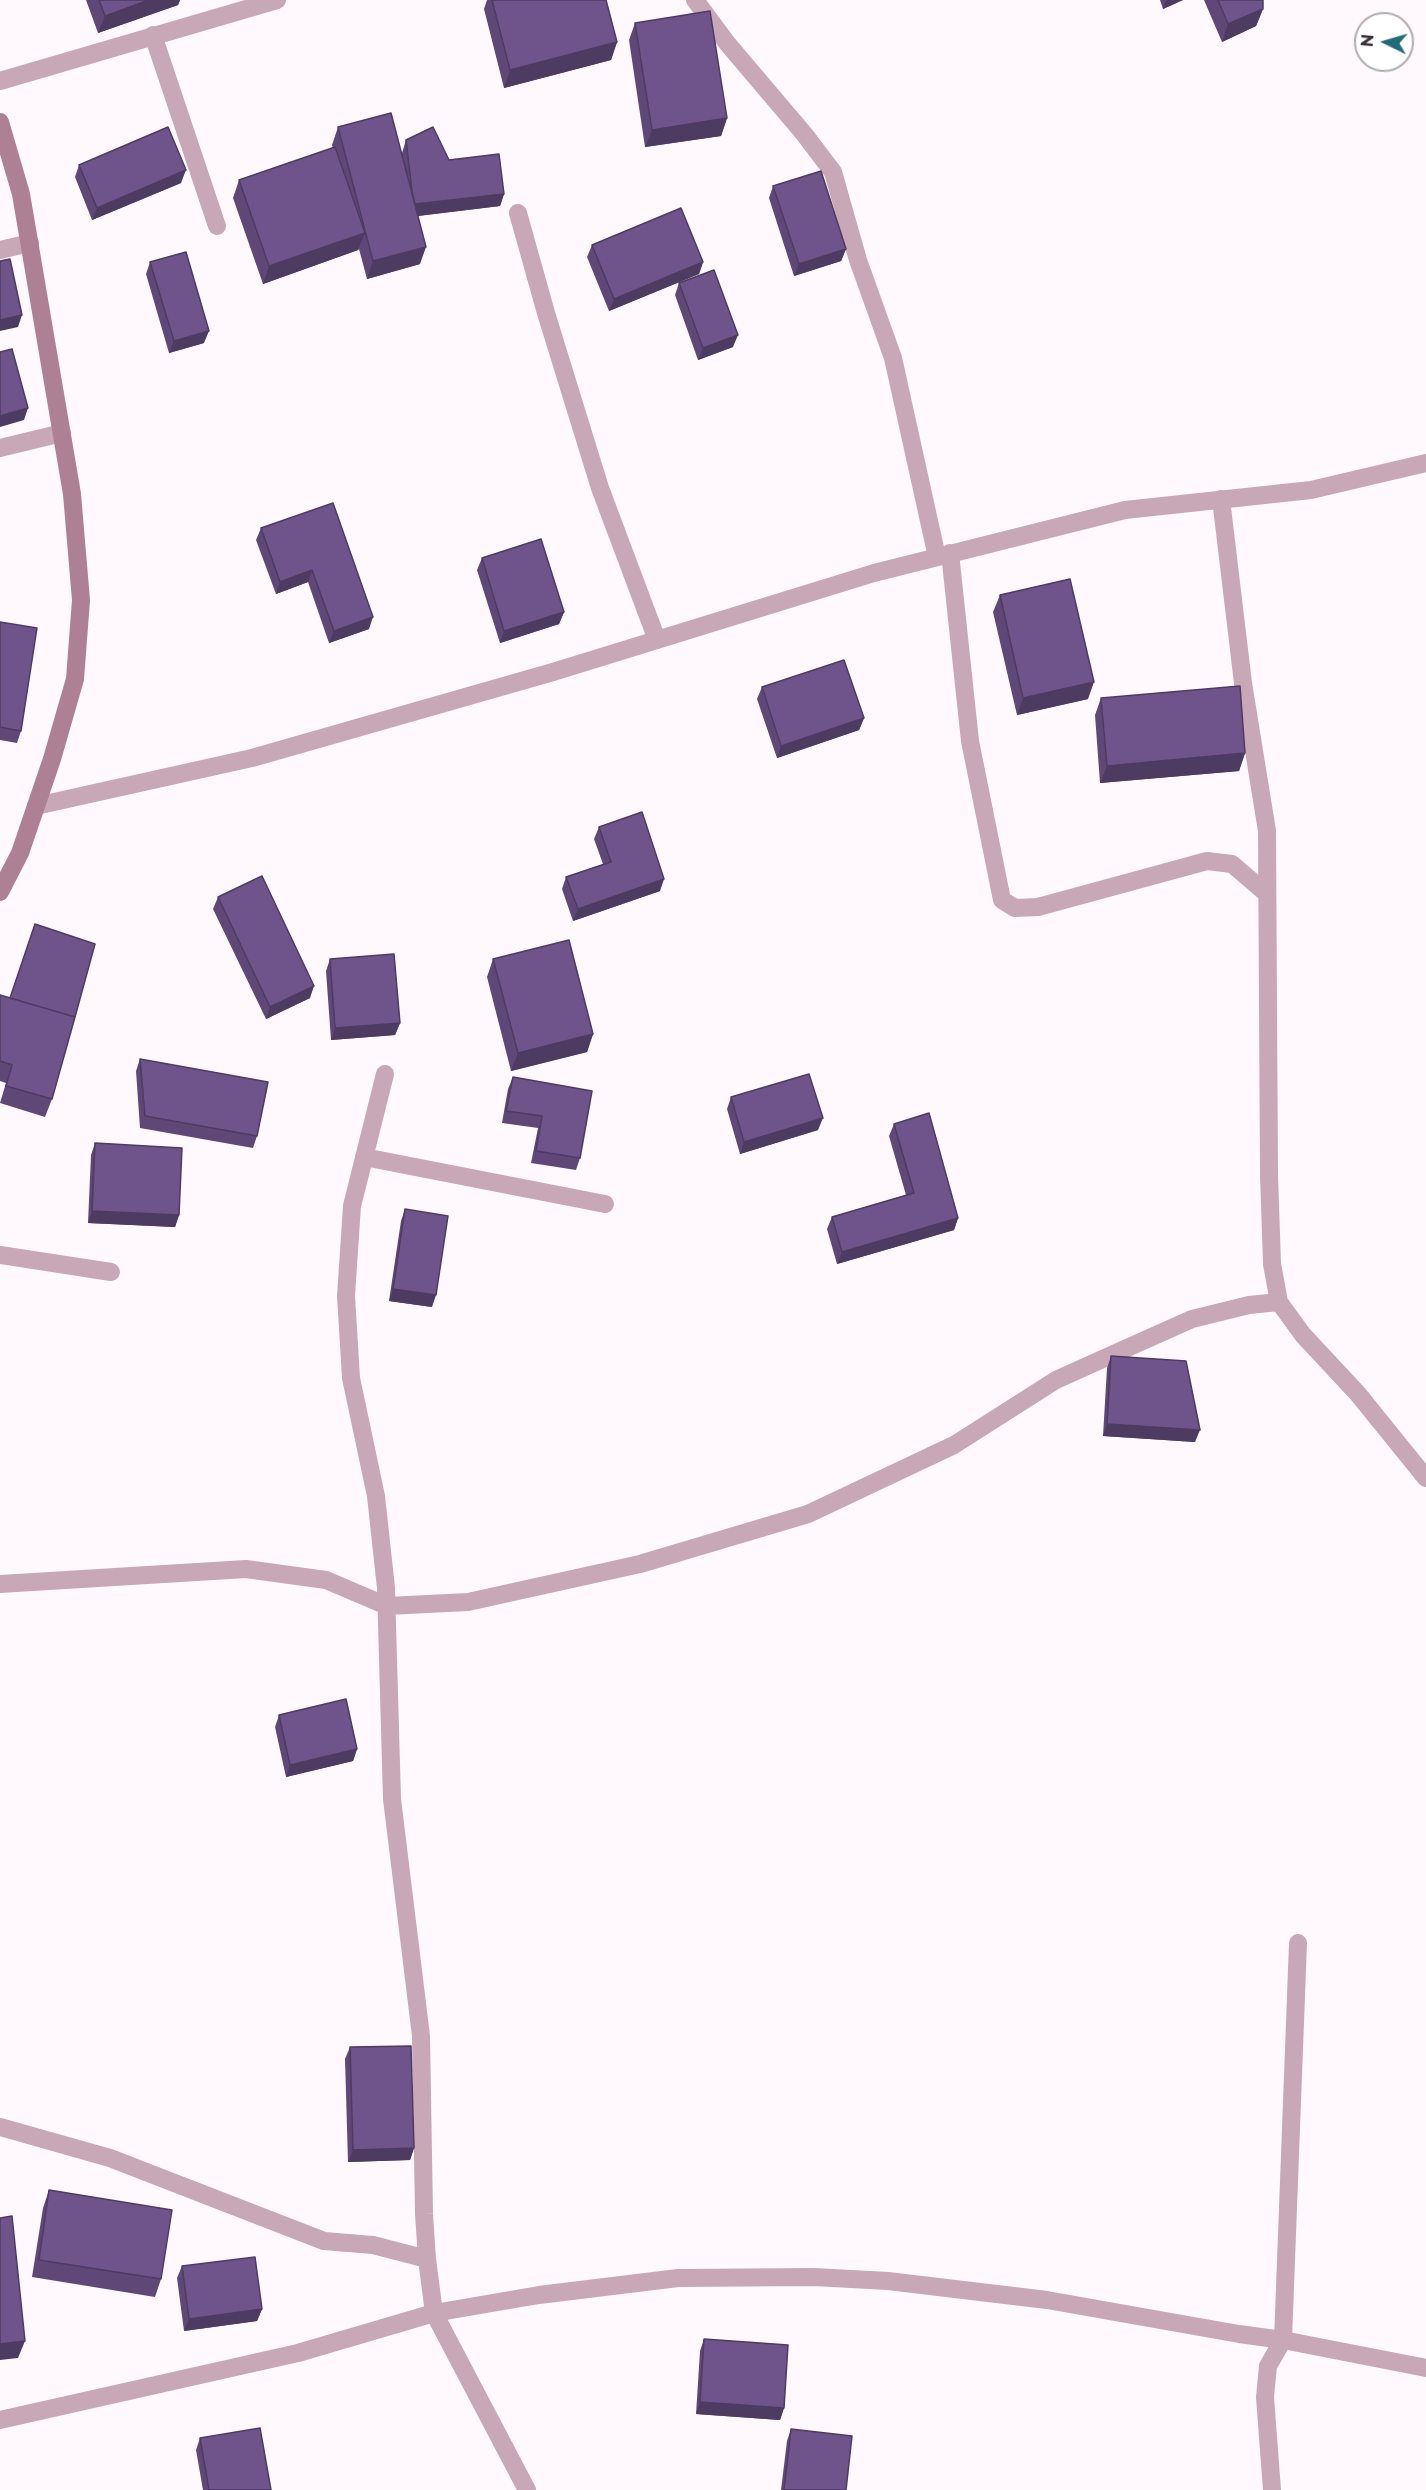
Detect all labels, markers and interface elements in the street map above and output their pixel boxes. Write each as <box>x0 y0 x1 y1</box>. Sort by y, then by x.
north arrow <box>1354 12 1414 72</box>
text: N <box>1358 33 1378 48</box>

